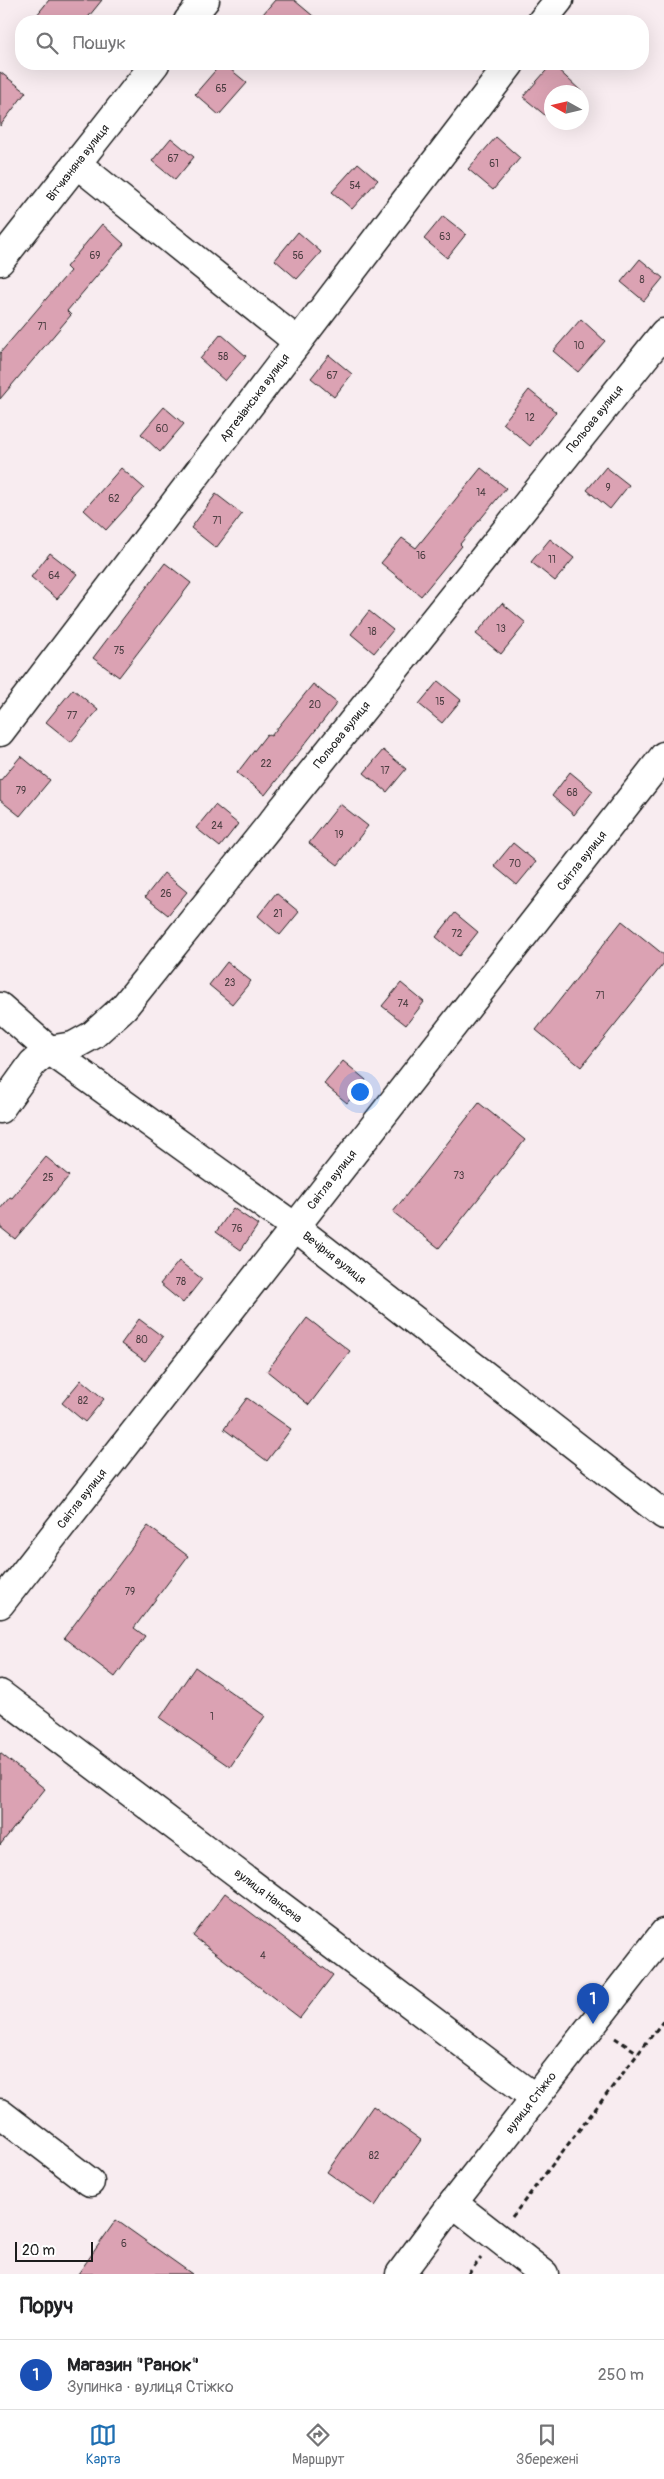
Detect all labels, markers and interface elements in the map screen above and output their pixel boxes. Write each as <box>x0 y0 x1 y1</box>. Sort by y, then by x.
search box <box>15 15 649 70</box>
icon: search <box>33 29 61 57</box>
text: Пошук <box>73 31 126 55</box>
house number: 65 <box>215 83 227 95</box>
north arrow <box>544 85 589 130</box>
street label: Вітчизняна вулиця <box>43 121 113 205</box>
house number: 67 <box>167 153 179 165</box>
house number: 61 <box>489 158 499 170</box>
house number: 54 <box>349 180 361 192</box>
house number: 63 <box>439 231 451 243</box>
house number: 69 <box>90 250 100 262</box>
house number: 56 <box>292 250 304 262</box>
house number: 8 <box>639 274 645 286</box>
house number: 71 <box>37 321 47 333</box>
house number: 10 <box>574 340 585 352</box>
street label: Артезіанська вулиця <box>217 351 293 445</box>
house number: 58 <box>218 351 228 363</box>
house number: 67 <box>326 370 338 382</box>
street label: Польова вулиця <box>563 382 627 456</box>
house number: 12 <box>525 412 535 424</box>
house number: 60 <box>156 423 168 435</box>
house number: 9 <box>605 482 611 494</box>
house number: 14 <box>476 487 486 499</box>
house number: 62 <box>108 493 120 505</box>
house number: 71 <box>212 515 222 527</box>
house number: 16 <box>416 550 426 562</box>
house number: 11 <box>548 554 556 566</box>
house number: 64 <box>48 570 60 582</box>
house number: 13 <box>496 623 506 635</box>
house number: 18 <box>368 626 376 638</box>
house number: 75 <box>114 645 124 657</box>
house number: 15 <box>435 696 445 708</box>
street label: Польова вулиця <box>310 698 374 772</box>
house number: 20 <box>309 699 321 711</box>
house number: 77 <box>67 710 78 722</box>
house number: 22 <box>260 758 272 770</box>
house number: 17 <box>380 765 390 777</box>
house number: 79 <box>16 785 26 797</box>
house number: 68 <box>567 787 577 799</box>
house number: 24 <box>211 820 223 832</box>
street label: Світла вулиця <box>554 828 610 894</box>
house number: 19 <box>334 829 344 841</box>
house number: 70 <box>509 858 521 870</box>
house number: 26 <box>160 888 172 900</box>
house number: 21 <box>273 908 283 920</box>
house number: 72 <box>452 928 463 940</box>
house number: 23 <box>225 977 236 989</box>
house number: 71 <box>595 990 605 1002</box>
house number: 74 <box>397 998 409 1010</box>
your location <box>347 1079 373 1105</box>
street label: Світла вулиця <box>304 1147 360 1213</box>
house number: 73 <box>454 1170 465 1182</box>
house number: 25 <box>42 1172 54 1184</box>
house number: 76 <box>231 1223 243 1235</box>
street label: Вечірня вулиця <box>299 1228 369 1288</box>
house number: 78 <box>176 1276 186 1288</box>
house number: 80 <box>136 1334 148 1346</box>
house number: 82 <box>78 1395 89 1407</box>
street label: Світла вулиця <box>54 1466 110 1532</box>
house number: 79 <box>125 1586 135 1598</box>
house number: 1 <box>210 1711 214 1723</box>
street label: вулиця Нансена <box>231 1866 305 1927</box>
house number: 4 <box>260 1950 266 1962</box>
pin: 1 <box>577 1983 609 2024</box>
street label: вулиця Стіжко <box>502 2069 560 2137</box>
house number: 82 <box>369 2150 380 2162</box>
house number: 6 <box>121 2238 127 2250</box>
scale bar <box>15 2239 92 2262</box>
text: 20 m <box>22 2242 55 2259</box>
text: Поруч <box>20 2293 73 2320</box>
text: Магазин "Ранок" <box>67 2353 199 2377</box>
text: 1 <box>33 2365 39 2385</box>
text: 250 m <box>598 2365 644 2385</box>
text: Зупинка · вулиця Стіжко <box>67 2377 234 2397</box>
tab: Карта <box>86 2421 120 2468</box>
tab: Маршрут <box>292 2421 345 2468</box>
tab: Збережені <box>516 2421 578 2468</box>

